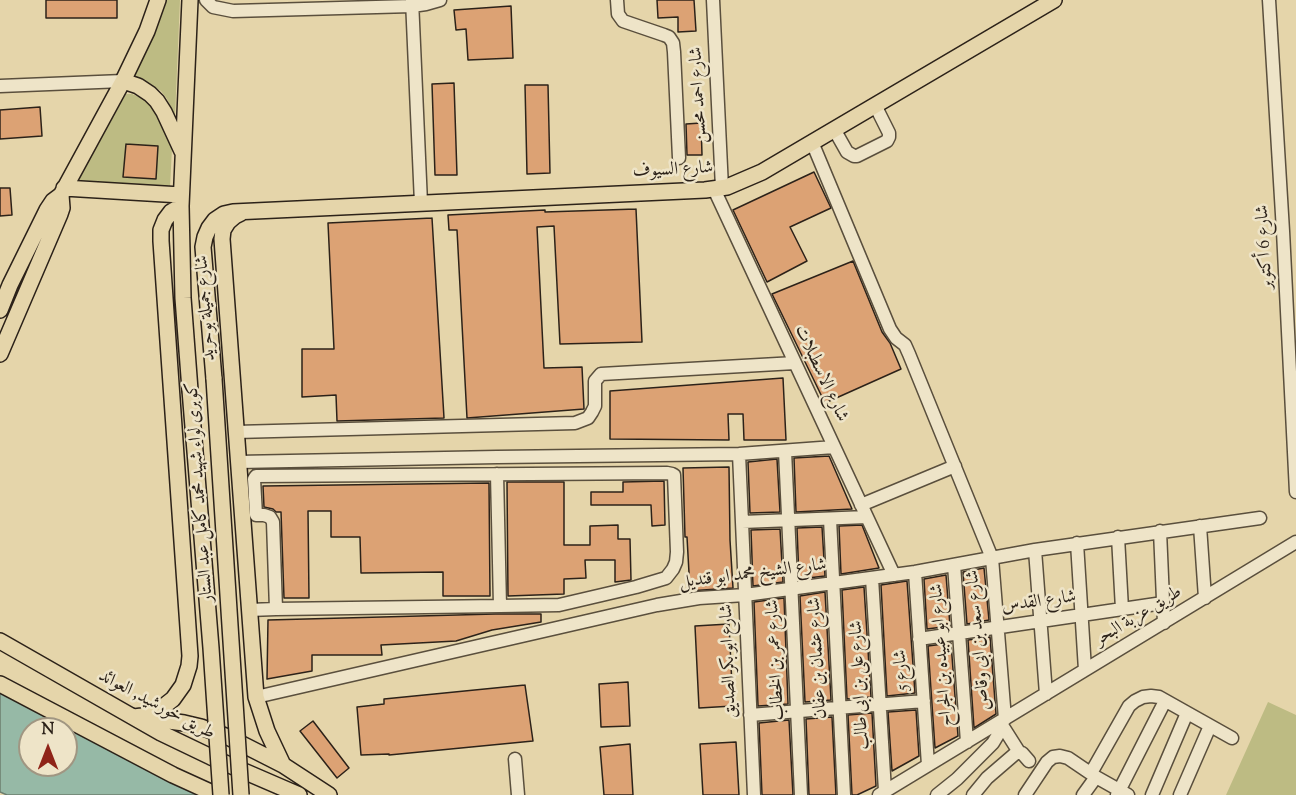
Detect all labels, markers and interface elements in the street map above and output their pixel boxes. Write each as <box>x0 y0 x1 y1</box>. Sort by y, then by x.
street label: شارع احمد محسن <box>687 46 713 144</box>
street label: شارع السيوف <box>632 158 714 184</box>
street label: شارع 6 أكتوبر <box>1253 204 1279 290</box>
street label: شارع جميلة بوحريد <box>193 255 221 361</box>
street label: شارع الاسطبلات <box>788 322 852 426</box>
street label: كوبرى لواء شهيد محمد كامل عبد الستار <box>183 381 219 603</box>
street label: شارع الشيخ محمد ابو قنديل <box>678 555 828 595</box>
street label: شارع سعد بن ابى وقاص <box>963 569 997 711</box>
street label: طريق عزبة البحر <box>1091 582 1187 652</box>
street label: شارع ابو عبيده بن الجراح <box>927 583 959 727</box>
street label: شارع القدس <box>1000 587 1078 619</box>
street label: شارع عثمان بن عفان <box>805 597 833 719</box>
street label: شارع عمر بن الخطاب <box>763 599 791 721</box>
street label: شارع ابو بكر الصديق <box>717 603 743 719</box>
street label: شارع على بن ابى طالب <box>847 620 875 750</box>
street label: شارع 5 <box>891 649 915 691</box>
street label: طريق خورشيد, العوائد <box>94 666 218 746</box>
north arrow <box>18 717 78 777</box>
text: N <box>42 719 54 742</box>

